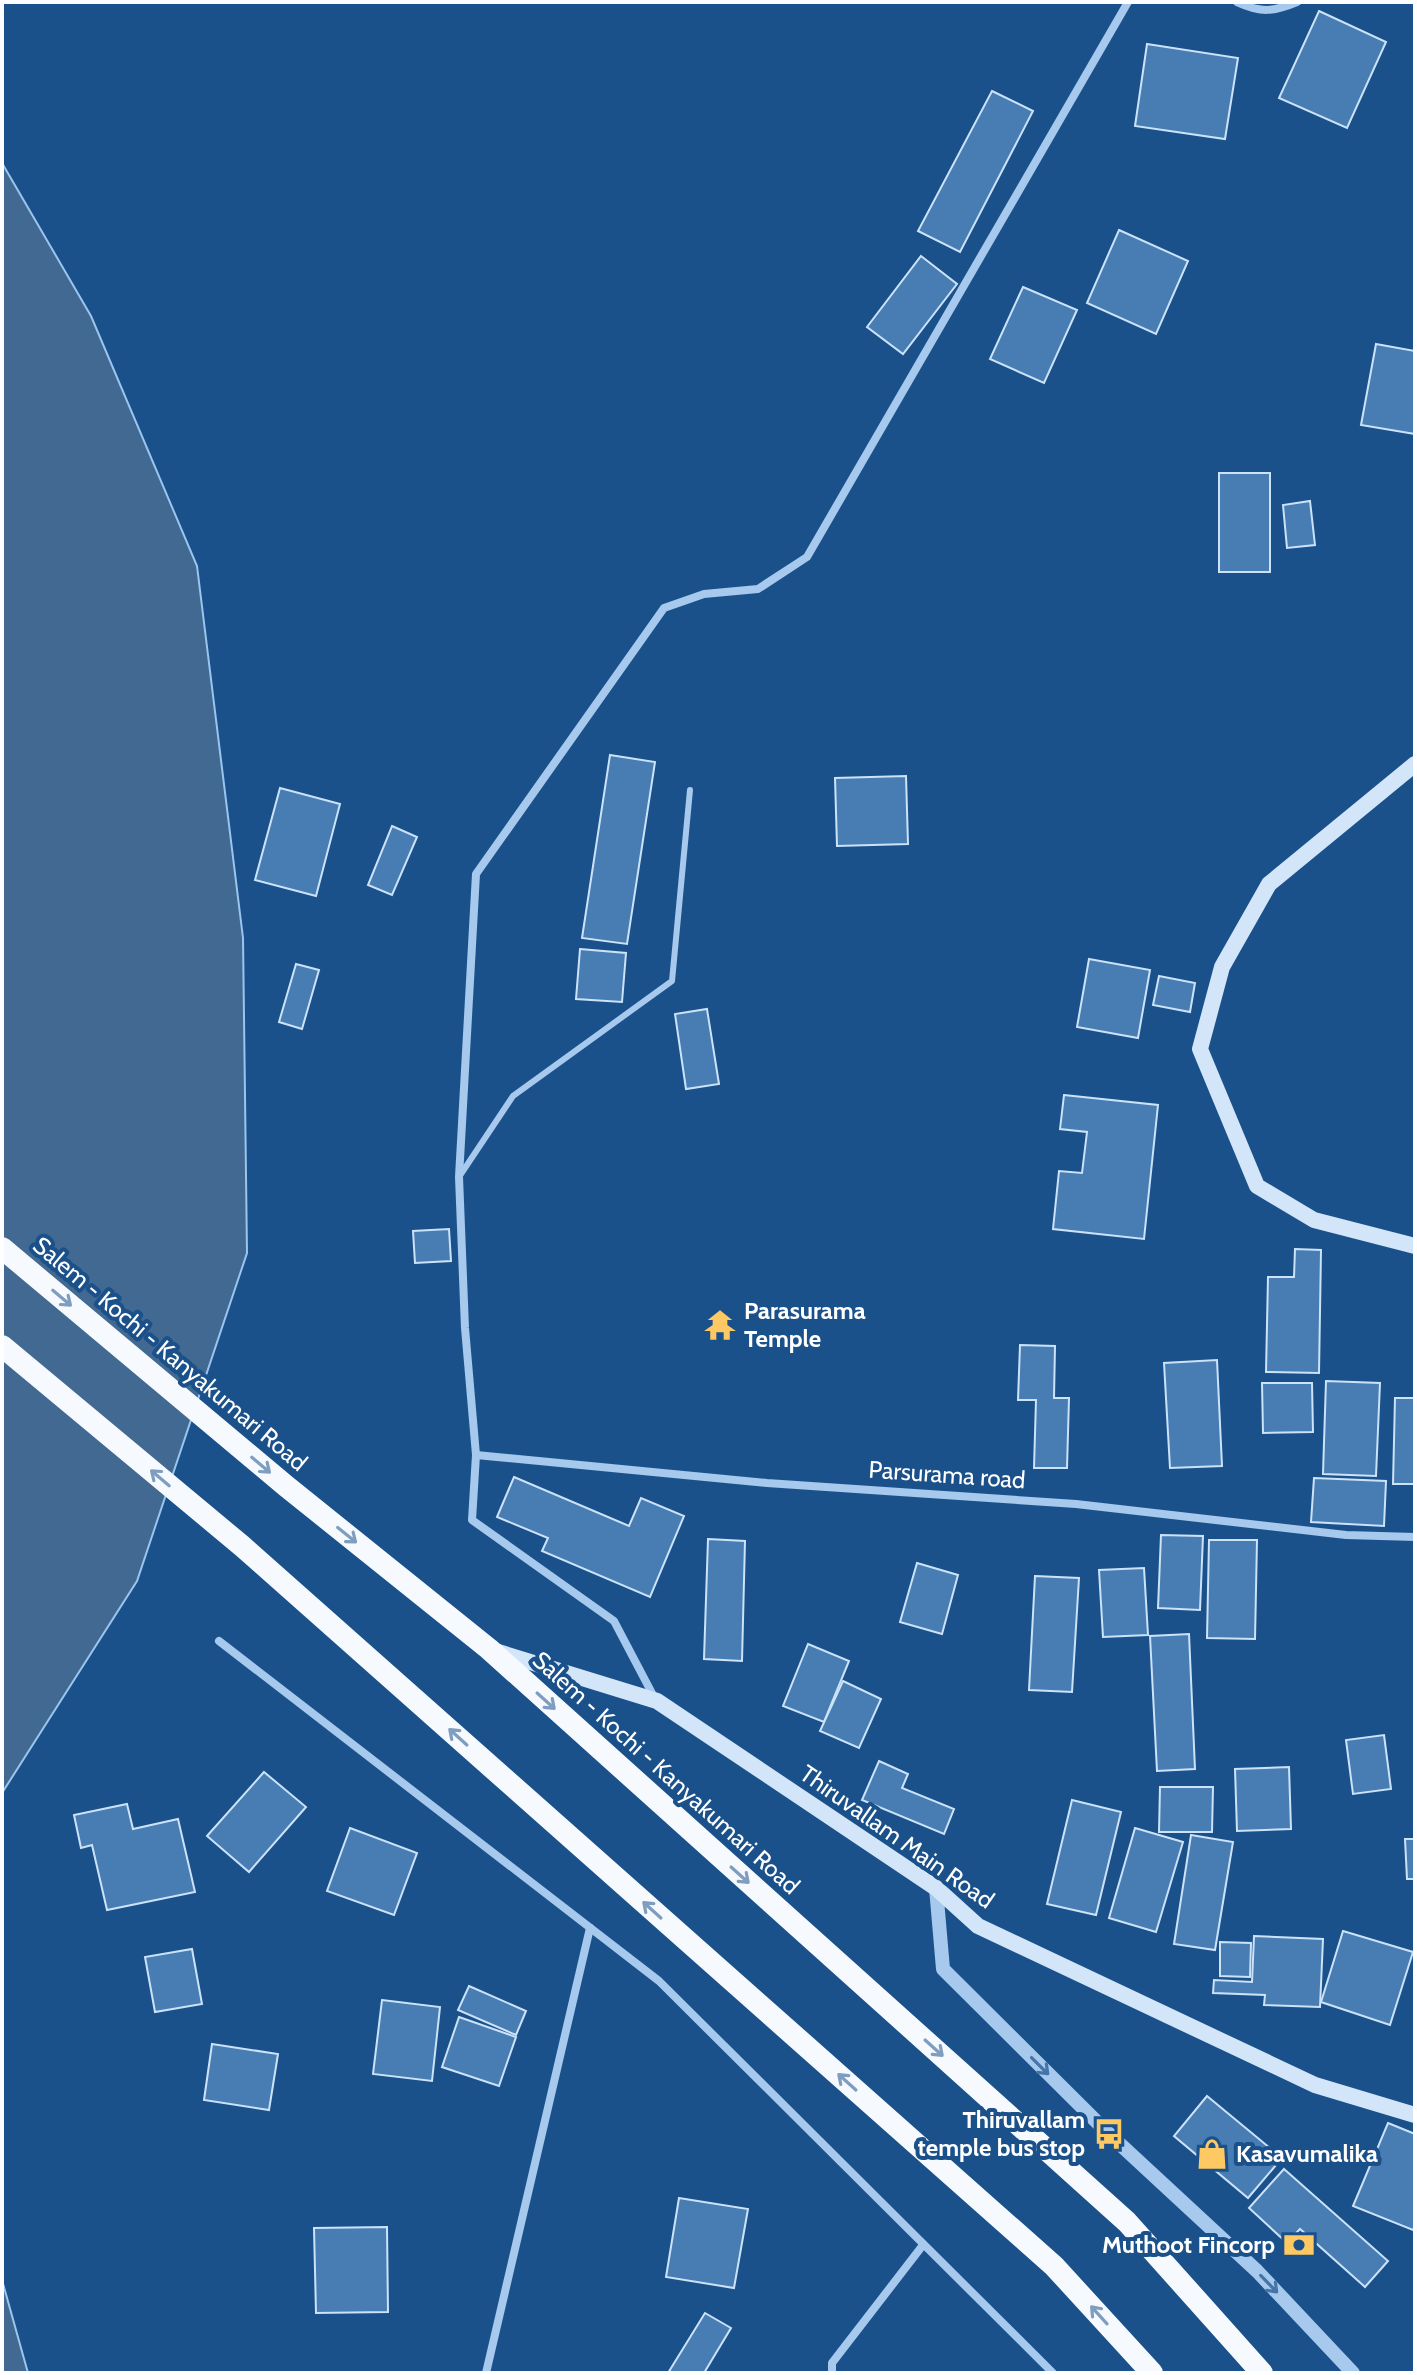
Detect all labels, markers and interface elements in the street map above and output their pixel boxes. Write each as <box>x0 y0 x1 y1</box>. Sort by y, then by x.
street label: Salem - Kochi - Kanyakumari Road <box>27 1230 313 1477</box>
one-way arrow <box>51 1289 72 1307</box>
place label: Parasurama Temple <box>744 1296 866 1353</box>
temple icon: Parasurama Temple <box>703 1308 737 1342</box>
street label: Parsurama road <box>868 1455 1026 1494</box>
one-way arrow <box>251 1456 271 1474</box>
one-way arrow <box>150 1469 171 1487</box>
one-way arrow <box>336 1526 357 1543</box>
street label: Salem - Kochi - Kanyakumari Road <box>527 1645 806 1900</box>
one-way arrow <box>536 1692 556 1710</box>
one-way arrow <box>448 1729 468 1747</box>
street label: Thiruvallam Main Road <box>795 1759 1000 1914</box>
one-way arrow <box>730 1865 750 1884</box>
one-way arrow <box>643 1901 663 1919</box>
one-way arrow <box>923 2039 943 2057</box>
one-way arrow <box>1030 2056 1049 2075</box>
one-way arrow <box>837 2073 858 2092</box>
place label: Thiruvallam temple bus stop <box>918 2105 1085 2162</box>
bus stop icon: Thiruvallam temple bus stop <box>1092 2117 1126 2151</box>
shop icon: Kasavumalika <box>1195 2137 1229 2171</box>
place label: Kasavumalika <box>1236 2139 1378 2168</box>
bank icon: Muthoot Fincorp <box>1282 2228 1316 2262</box>
place label: Muthoot Fincorp <box>1102 2230 1275 2259</box>
one-way arrow <box>1259 2274 1278 2294</box>
one-way arrow <box>1091 2306 1109 2326</box>

